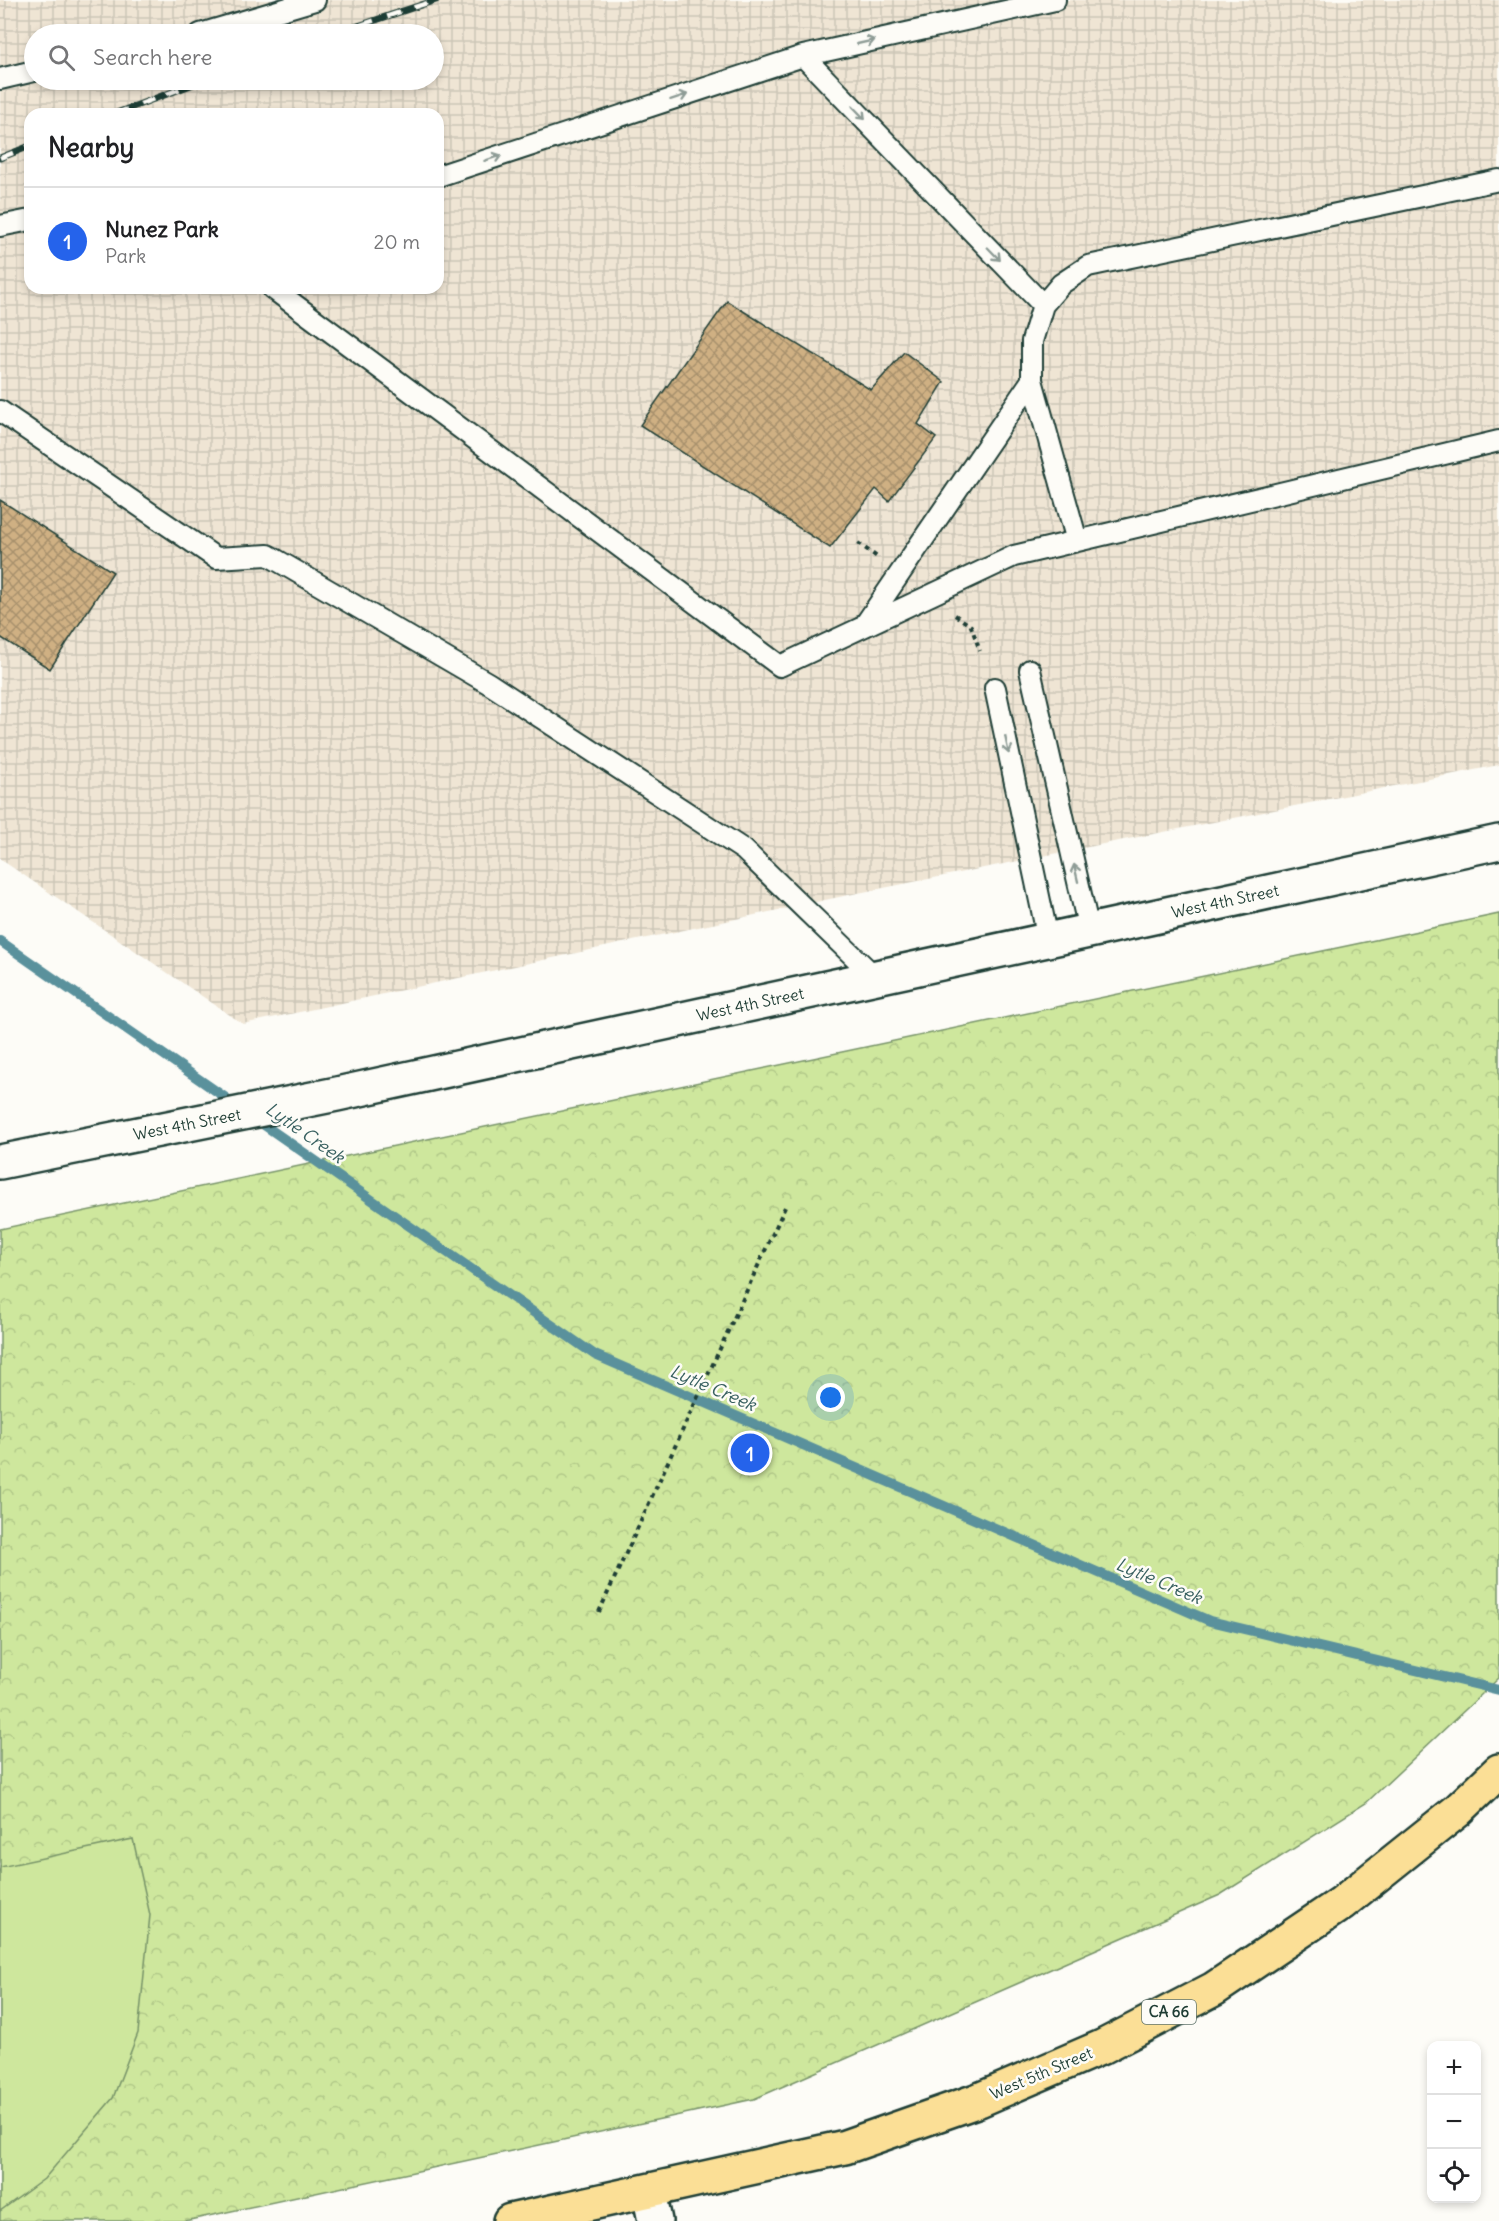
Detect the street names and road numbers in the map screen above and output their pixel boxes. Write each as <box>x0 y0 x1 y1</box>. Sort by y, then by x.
street label: West 4th Street <box>1169 880 1281 922</box>
street label: West 4th Street <box>694 983 806 1025</box>
street label: West 4th Street <box>131 1104 243 1144</box>
road number: CA 66 <box>1142 2000 1196 2024</box>
street label: West 5th Street <box>987 2042 1096 2104</box>

